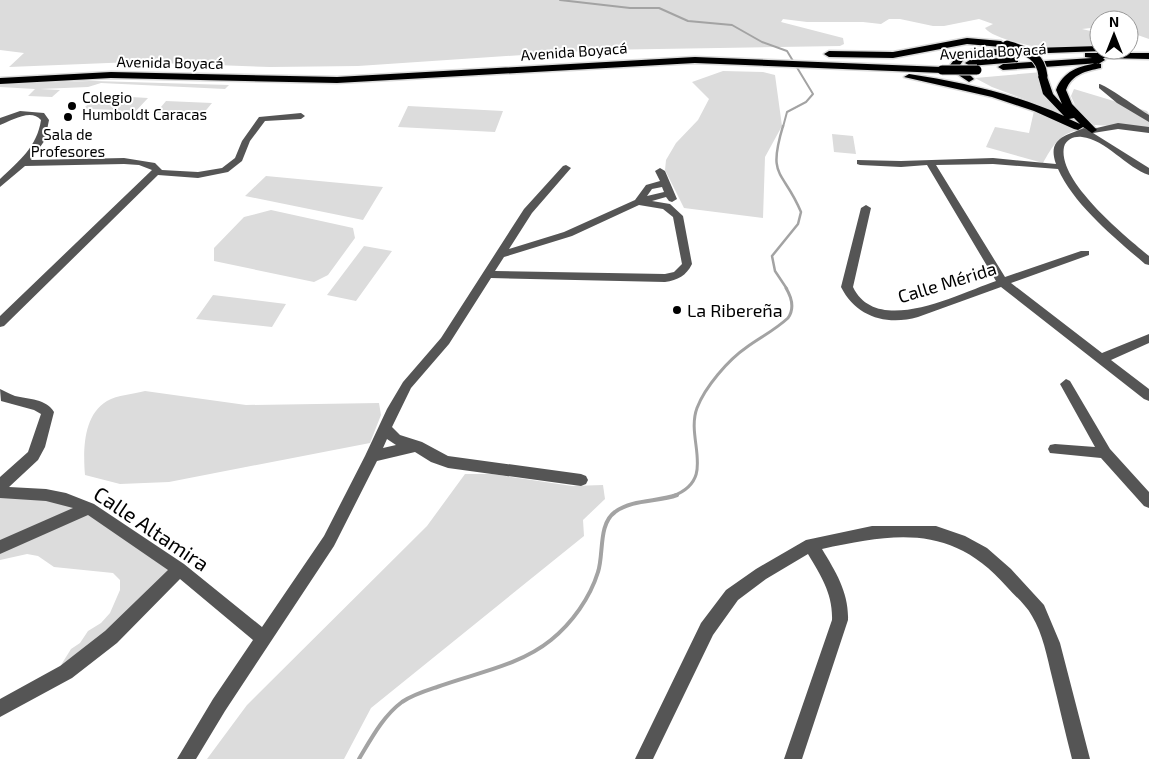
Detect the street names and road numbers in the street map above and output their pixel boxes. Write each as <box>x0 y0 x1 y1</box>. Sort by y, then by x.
street label: Avenida Boyacá <box>520 38 628 64</box>
street label: Avenida Boyacá <box>939 39 1047 63</box>
street label: Avenida Boyacá <box>116 52 224 72</box>
street label: Calle Mérida <box>895 257 999 307</box>
street label: Calle Altamira <box>90 480 214 576</box>

